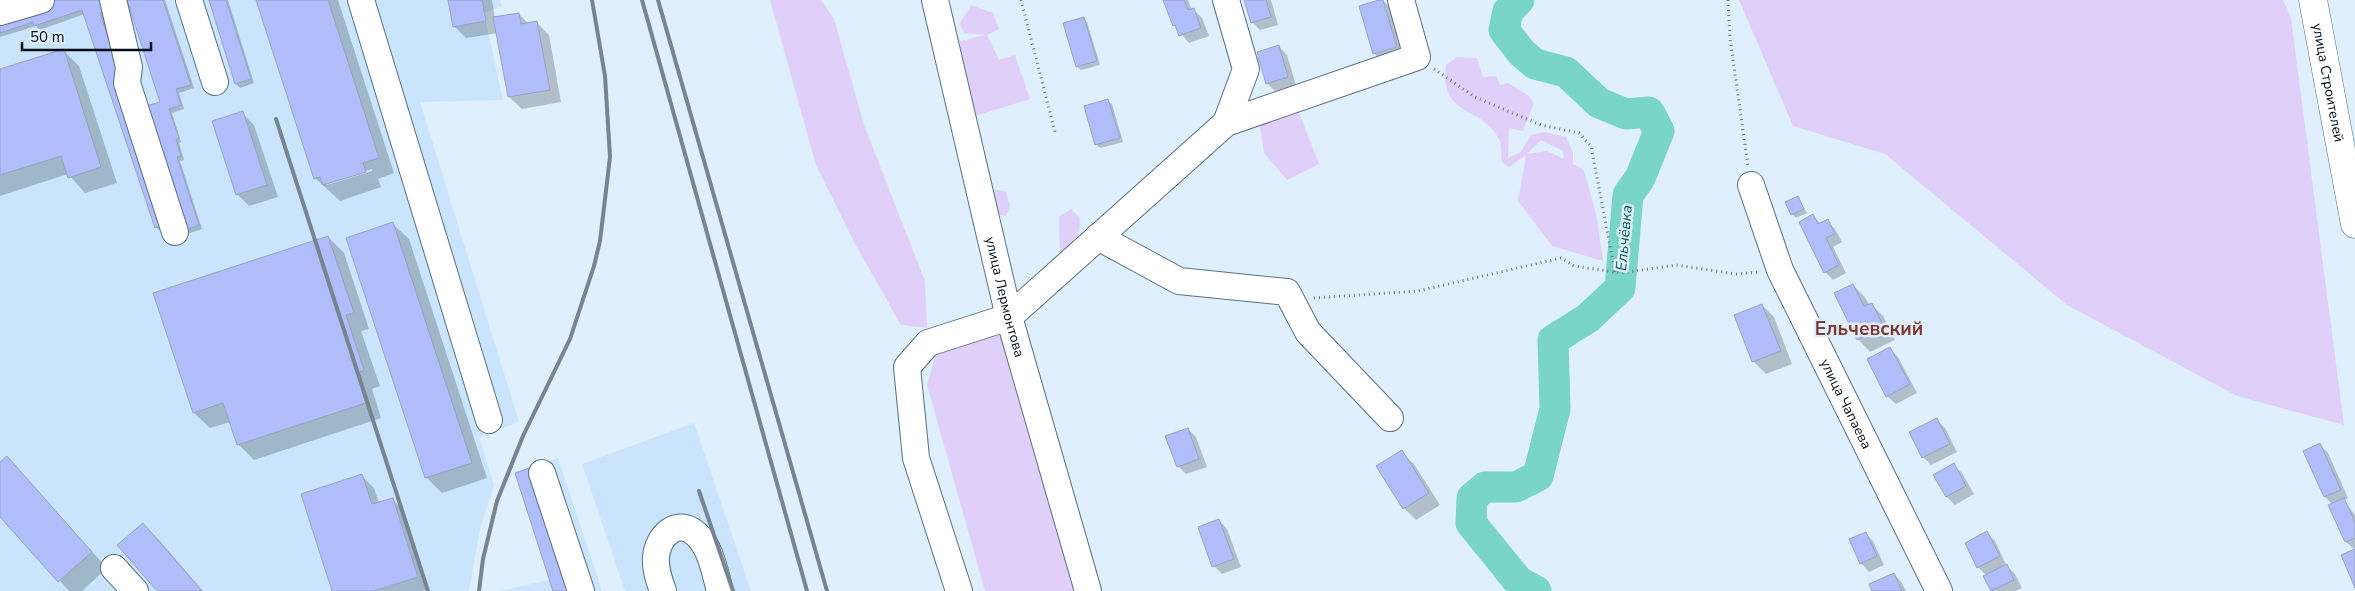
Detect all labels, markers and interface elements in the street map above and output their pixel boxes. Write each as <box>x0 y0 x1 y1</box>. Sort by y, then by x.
scale bar <box>22 20 151 52</box>
street label: улица Строителей <box>2308 22 2348 144</box>
text: 50 m <box>30 27 65 47</box>
water label: Ельчёвка <box>1611 204 1637 272</box>
street label: улица Лермонтова <box>981 235 1029 359</box>
district label: Ельчевский <box>1815 316 1923 342</box>
street label: улица Чапаева <box>1815 356 1876 452</box>

